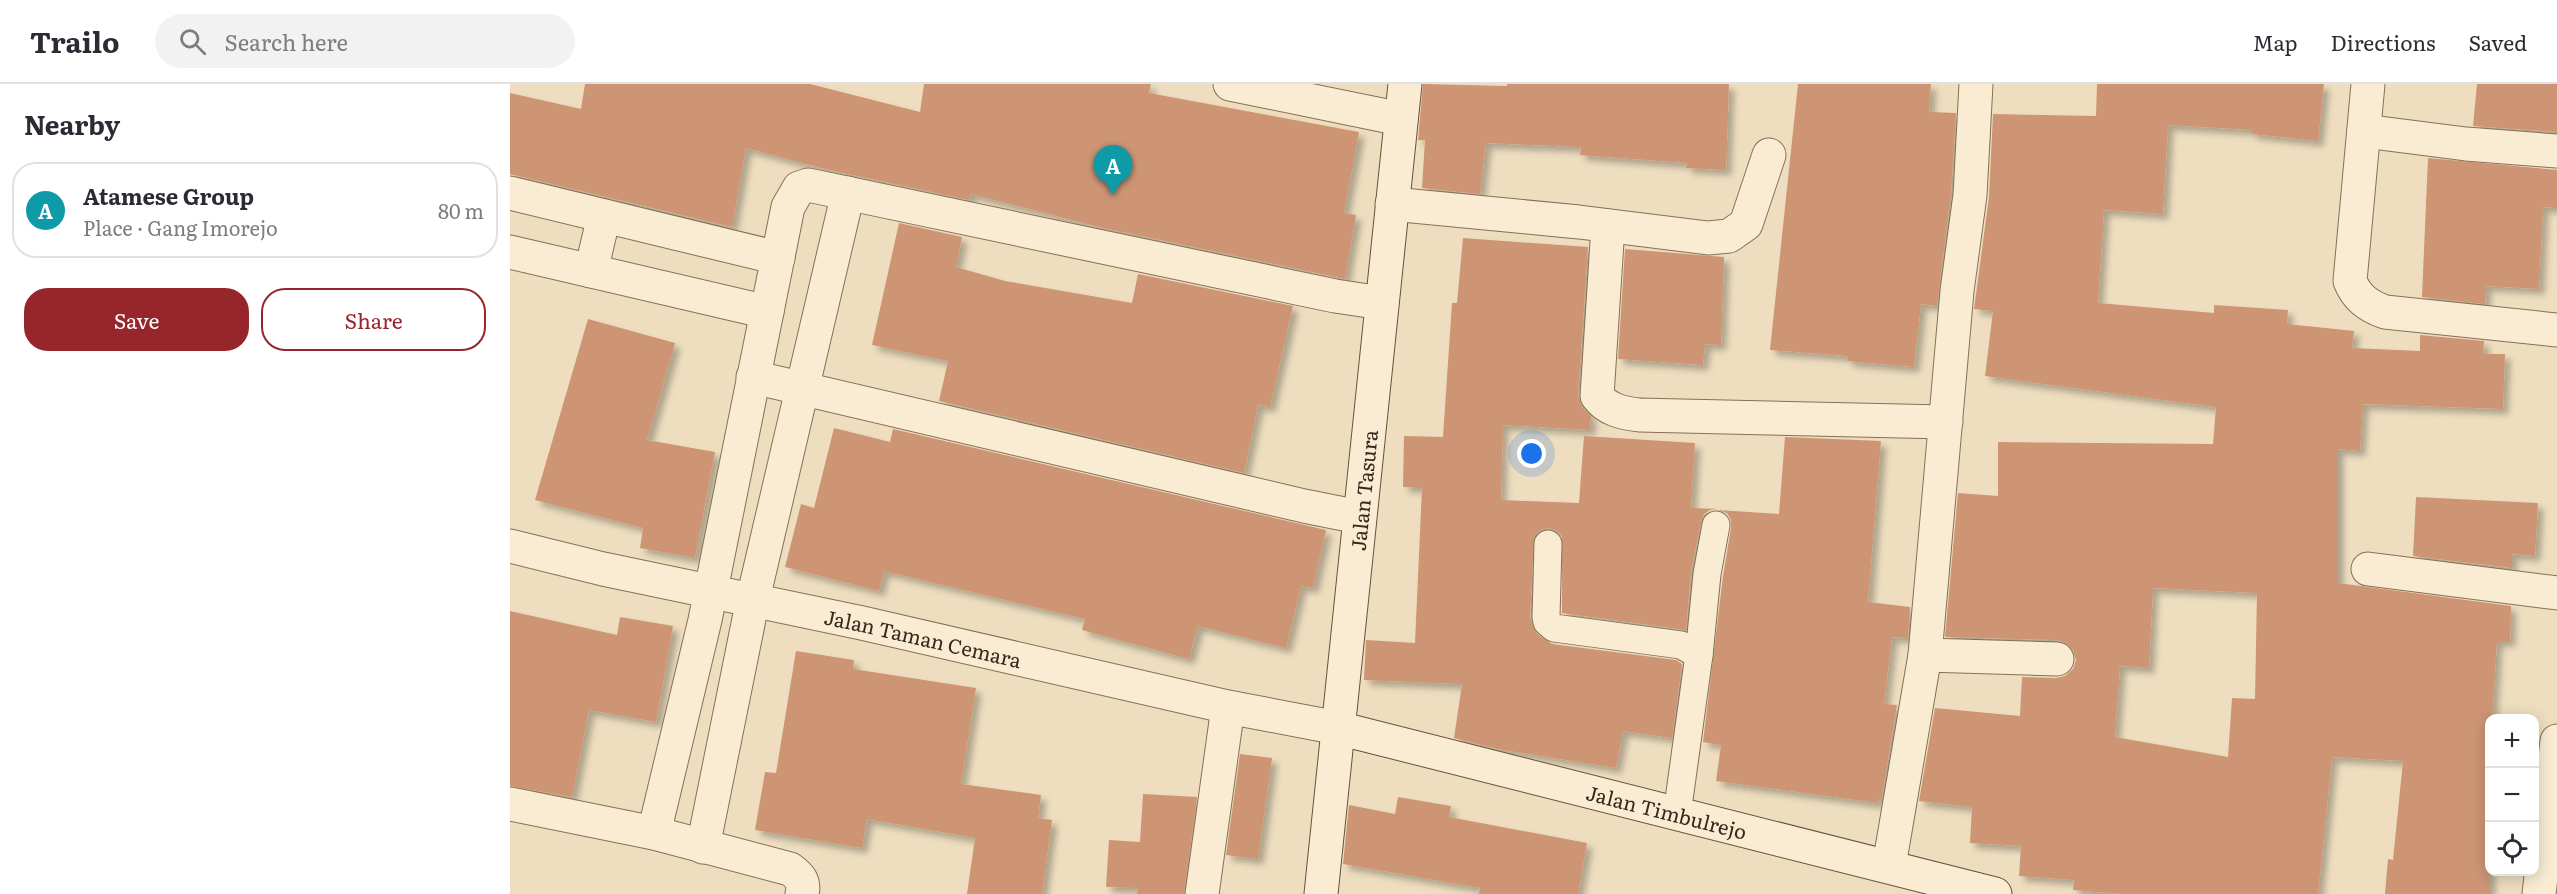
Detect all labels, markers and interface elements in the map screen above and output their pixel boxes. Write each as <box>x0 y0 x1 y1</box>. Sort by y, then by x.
search box <box>155 14 575 68</box>
text: Trailo <box>30 20 119 62</box>
icon: search <box>176 25 209 58</box>
text: Search here <box>224 25 348 58</box>
text: Map <box>2253 26 2298 57</box>
text: Directions <box>2331 26 2436 57</box>
text: Saved <box>2469 26 2527 57</box>
text: Nearby <box>24 104 120 143</box>
pin: A <box>1094 146 1132 195</box>
text: Atamese Group <box>83 179 254 212</box>
text: A <box>38 195 53 225</box>
text: 80 m <box>438 195 484 225</box>
text: Place · Gang Imorejo <box>83 212 278 242</box>
button: Save <box>24 288 249 351</box>
button: Share <box>261 288 486 351</box>
street label: Jalan Tasura <box>1342 428 1384 552</box>
your location <box>1517 439 1546 468</box>
street label: Jalan Taman Cemara <box>822 601 1025 674</box>
map controls <box>2485 714 2539 876</box>
button: + <box>2485 714 2539 768</box>
button: − <box>2485 768 2539 822</box>
street label: Jalan Timbulrejo <box>1583 776 1750 846</box>
button: locate <box>2485 822 2539 876</box>

